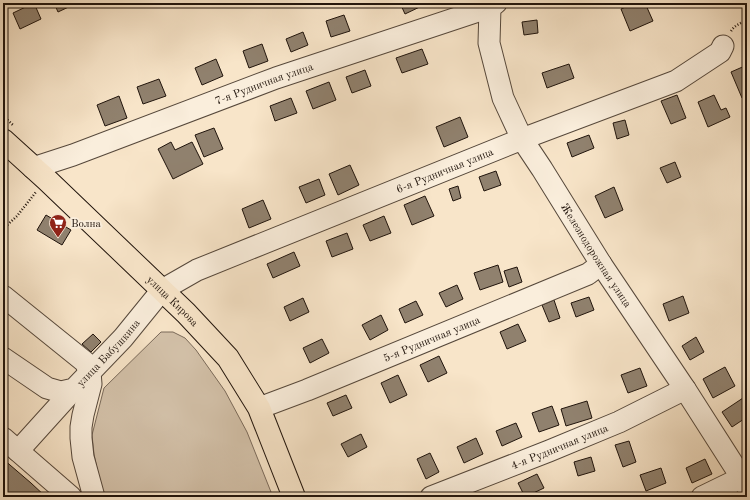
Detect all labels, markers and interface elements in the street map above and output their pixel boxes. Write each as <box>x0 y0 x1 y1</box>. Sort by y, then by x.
street label: 7-я Рудничная улица <box>214 62 315 108</box>
street label: 6-я Рудничная улица <box>395 147 496 196</box>
street label: Железнодорожная улица <box>558 202 633 310</box>
supermarket icon: Волна <box>48 213 68 238</box>
place label: Волна <box>71 219 102 230</box>
street label: улица Кирова <box>144 275 200 330</box>
street label: 5-я Рудничная улица <box>382 315 483 365</box>
street label: улица Бабушкина <box>75 317 143 389</box>
street label: 4-я Рудничная улица <box>510 423 610 472</box>

